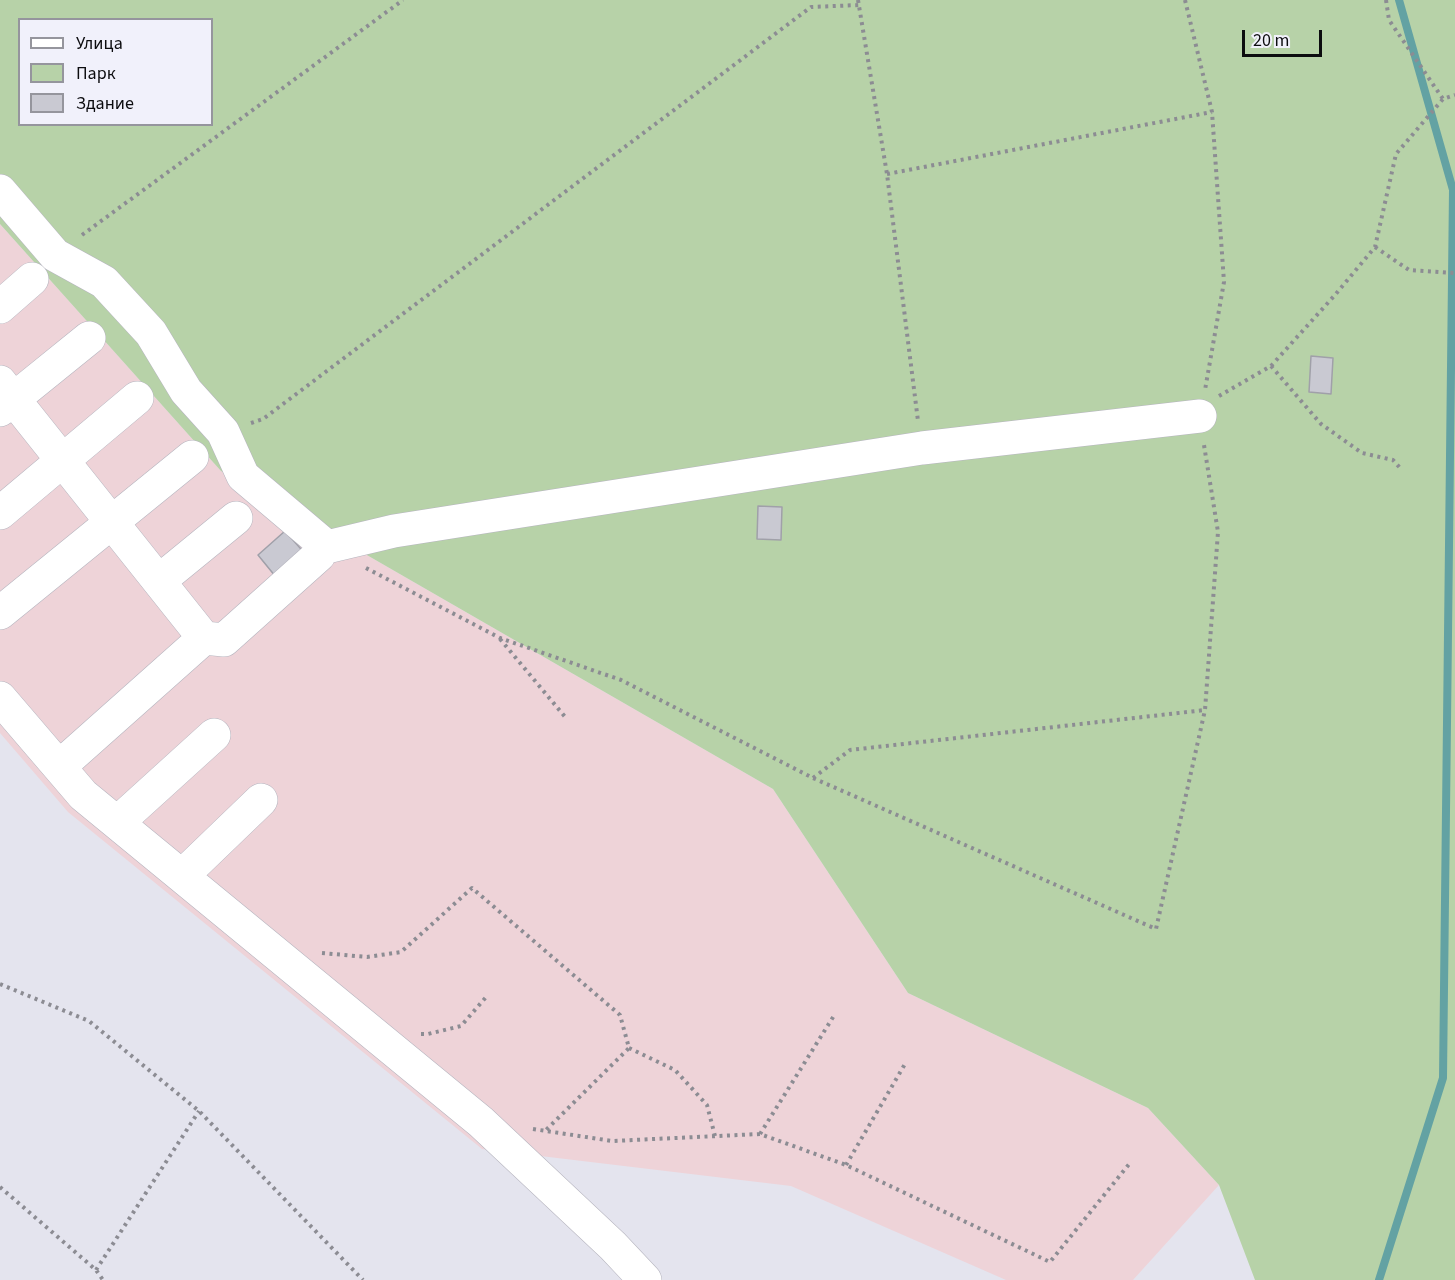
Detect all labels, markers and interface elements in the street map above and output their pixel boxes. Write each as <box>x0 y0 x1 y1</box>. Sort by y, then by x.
legend <box>18 18 213 126</box>
scale bar <box>1245 18 1324 56</box>
text: 20 m <box>1253 28 1289 53</box>
text: Улица <box>76 31 123 56</box>
text: Парк <box>76 61 116 86</box>
text: Здание <box>76 91 134 116</box>

